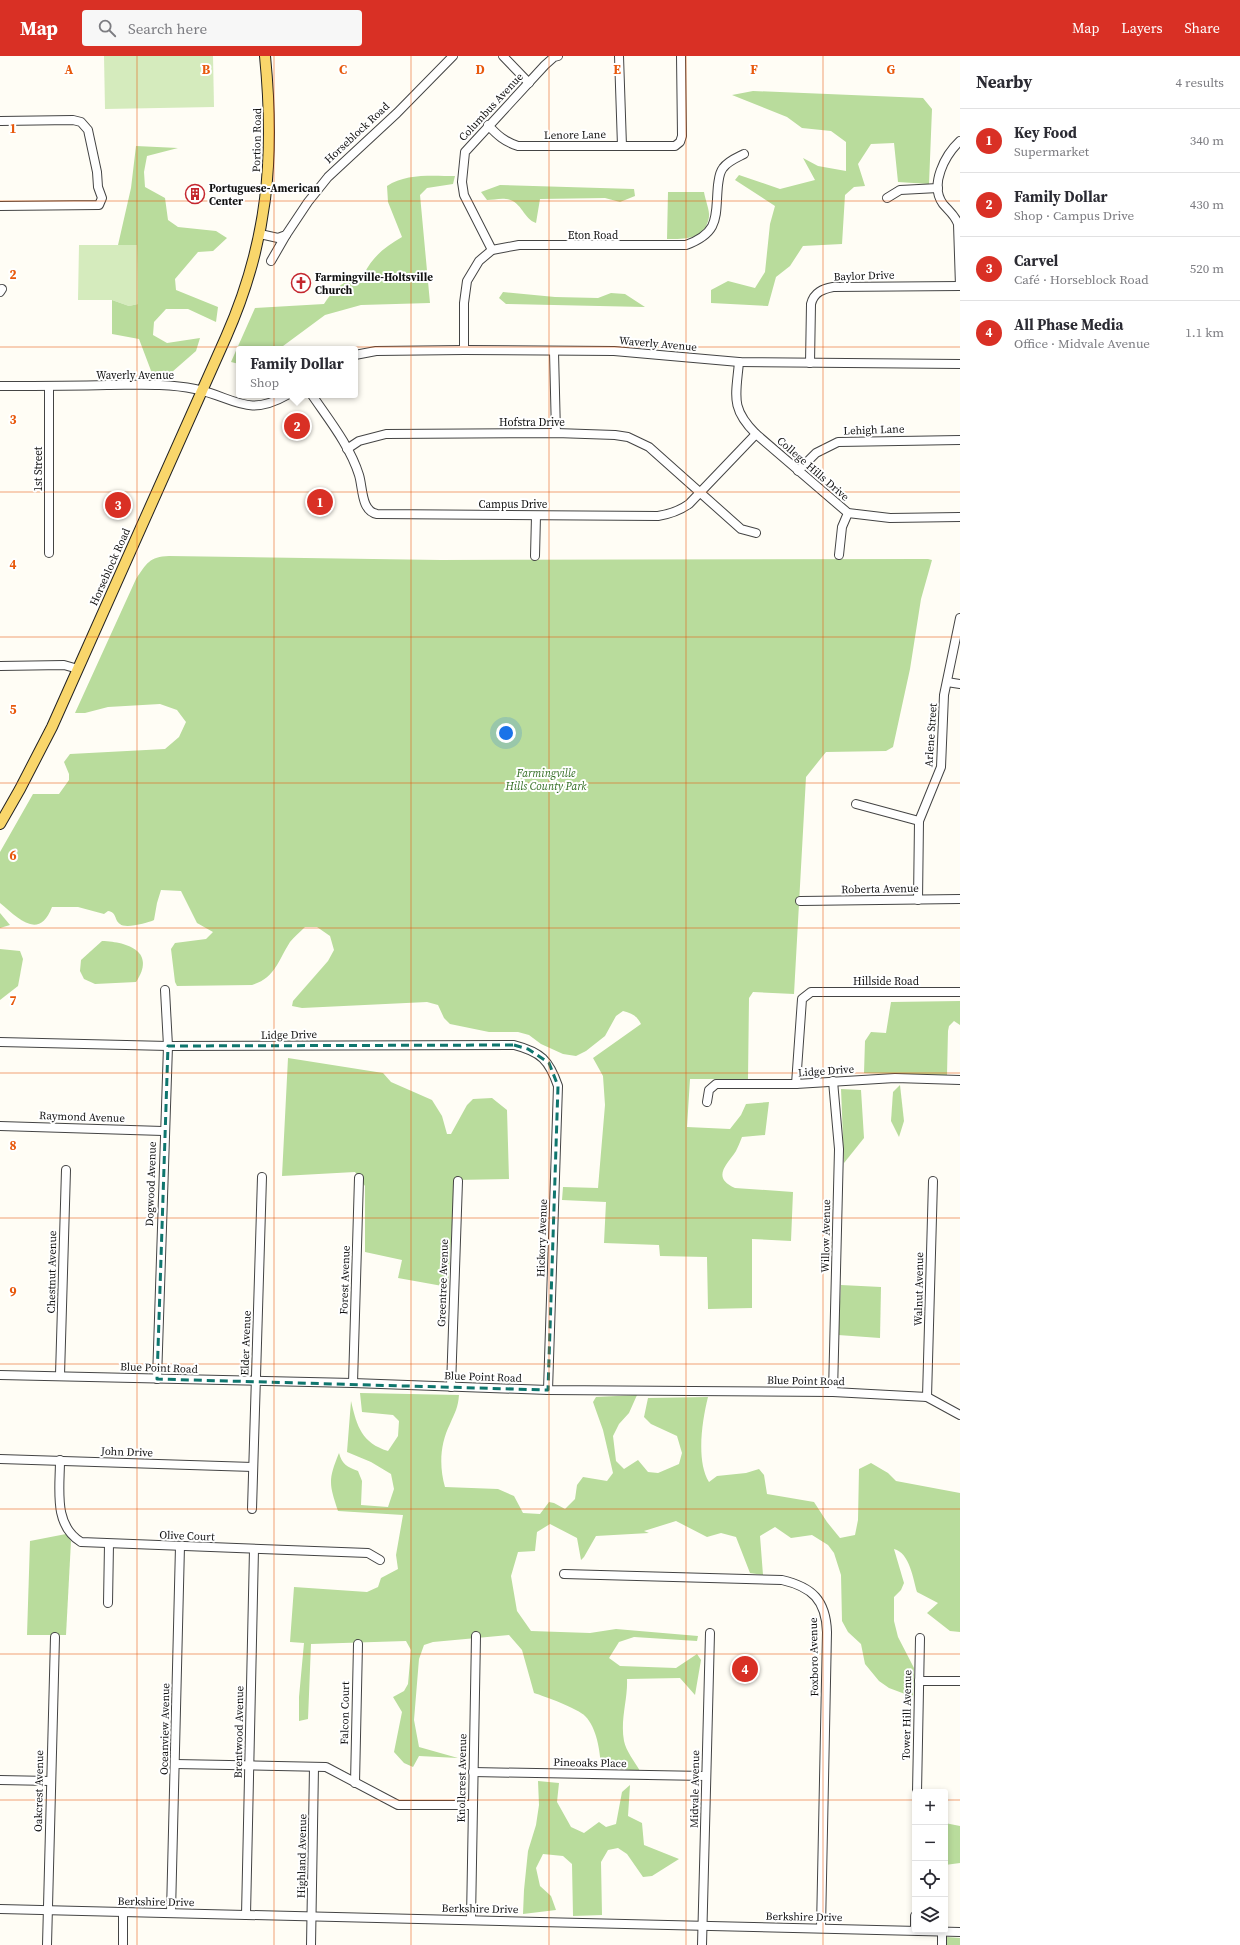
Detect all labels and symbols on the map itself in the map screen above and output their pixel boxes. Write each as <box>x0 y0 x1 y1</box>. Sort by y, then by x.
text: A <box>65 61 74 78</box>
text: B <box>202 61 211 78</box>
text: C <box>339 61 347 78</box>
text: D <box>475 61 485 78</box>
text: E <box>613 61 621 78</box>
text: F <box>750 61 758 78</box>
text: G <box>887 61 896 78</box>
street label: Columbus Avenue <box>455 69 527 144</box>
street label: Horseblock Road <box>321 98 393 167</box>
street label: Portion Road <box>249 107 265 172</box>
text: 1 <box>9 120 17 137</box>
street label: Lenore Lane <box>544 127 606 143</box>
place label: Portuguese-American Center <box>209 181 320 209</box>
building icon: Portuguese-American Center <box>184 183 206 205</box>
street label: Eton Road <box>568 228 619 243</box>
text: 2 <box>9 266 17 283</box>
street label: Baylor Drive <box>833 267 895 285</box>
place label: Farmingville-Holtsville Church <box>315 270 433 298</box>
church icon: Farmingville-Holtsville Church <box>290 272 312 294</box>
street label: Waverly Avenue <box>618 333 698 355</box>
street label: Waverly Avenue <box>96 368 174 383</box>
text: 3 <box>9 411 17 428</box>
pin: 2 <box>284 411 310 441</box>
street label: Hofstra Drive <box>499 415 565 430</box>
street label: Lehigh Lane <box>843 421 905 439</box>
street label: College Hills Drive <box>774 433 853 505</box>
street label: 1st Street <box>31 446 46 491</box>
pin: 1 <box>307 487 333 517</box>
pin: 3 <box>105 490 131 520</box>
street label: Campus Drive <box>479 497 548 512</box>
street label: Horseblock Road <box>86 525 134 608</box>
text: 4 <box>9 556 17 573</box>
text: 5 <box>9 701 17 718</box>
street label: Arlene Street <box>921 702 941 767</box>
your location <box>496 723 516 743</box>
park label: Farmingville Hills County Park <box>504 766 587 794</box>
text: 6 <box>9 847 17 864</box>
street label: Roberta Avenue <box>841 881 919 897</box>
street label: Hillside Road <box>853 974 920 989</box>
text: 7 <box>9 992 17 1009</box>
street label: Lidge Drive <box>261 1027 318 1043</box>
street label: Lidge Drive <box>797 1062 855 1080</box>
street label: Raymond Avenue <box>39 1108 126 1126</box>
text: 8 <box>9 1137 17 1154</box>
street label: Dogwood Avenue <box>142 1141 160 1227</box>
street label: Hickory Avenue <box>533 1198 551 1277</box>
street label: Willow Avenue <box>818 1199 834 1273</box>
street label: Chestnut Avenue <box>44 1230 60 1314</box>
street label: Greentree Avenue <box>434 1238 452 1327</box>
street label: Forest Avenue <box>336 1245 354 1315</box>
street label: Walnut Avenue <box>911 1252 927 1326</box>
text: 9 <box>9 1283 17 1300</box>
street label: Elder Avenue <box>237 1310 255 1376</box>
street label: Blue Point Road <box>120 1359 199 1377</box>
street label: Blue Point Road <box>444 1368 523 1386</box>
street label: Blue Point Road <box>767 1373 846 1389</box>
street label: John Drive <box>100 1444 154 1460</box>
street label: Olive Court <box>159 1528 215 1544</box>
street label: Foxboro Avenue <box>806 1617 822 1697</box>
pin: 4 <box>732 1654 758 1684</box>
street label: Tower Hill Avenue <box>899 1669 915 1760</box>
street label: Falcon Court <box>337 1681 353 1745</box>
street label: Oceanview Avenue <box>157 1683 173 1775</box>
street label: Brentwood Avenue <box>231 1685 247 1778</box>
street label: Knollcrest Avenue <box>454 1733 470 1823</box>
street label: Oakcrest Avenue <box>31 1750 47 1832</box>
street label: Midvale Avenue <box>687 1750 703 1828</box>
street label: Pineoaks Place <box>553 1755 627 1771</box>
street label: Highland Avenue <box>294 1813 310 1898</box>
street label: Berkshire Drive <box>117 1894 195 1910</box>
street label: Berkshire Drive <box>441 1901 519 1917</box>
street label: Berkshire Drive <box>765 1909 843 1925</box>

